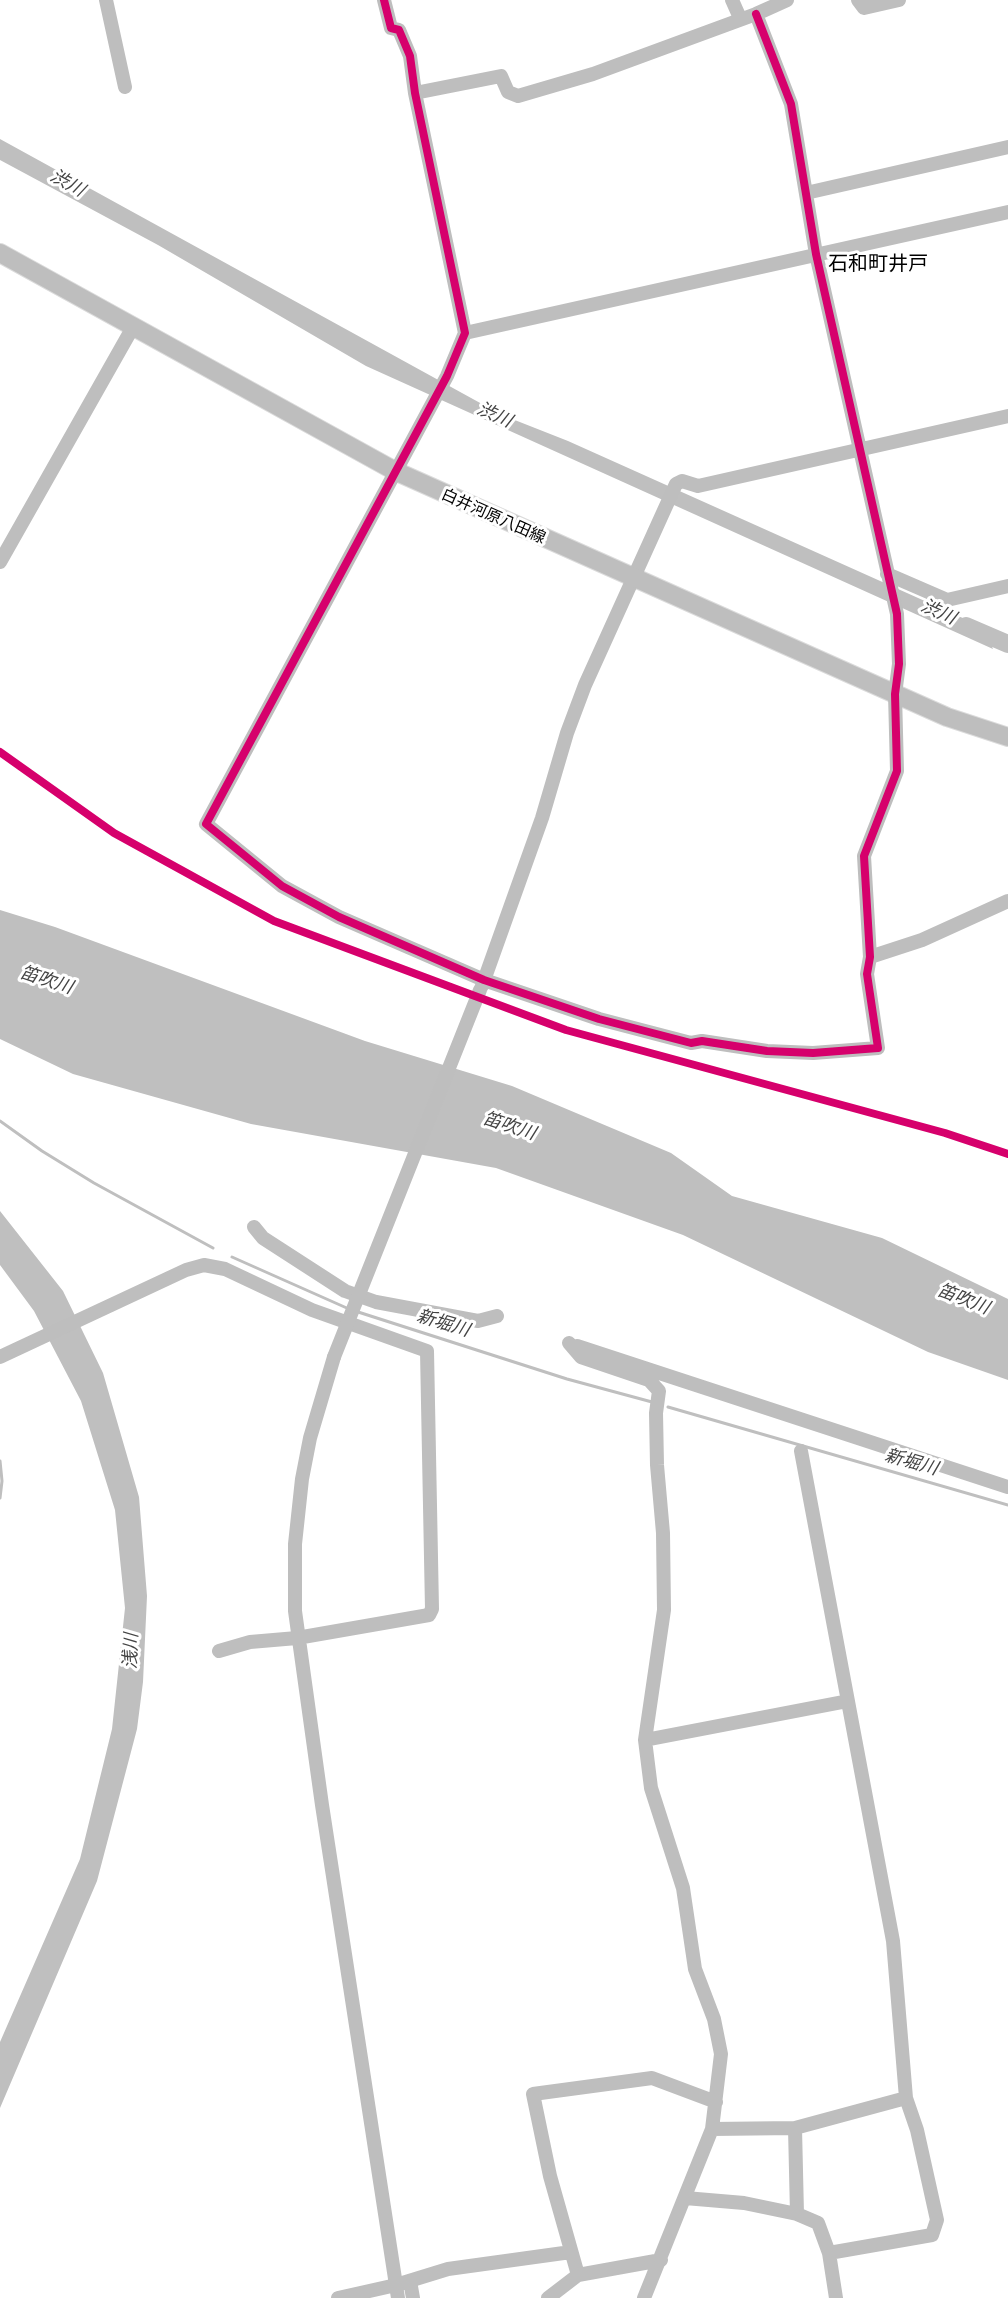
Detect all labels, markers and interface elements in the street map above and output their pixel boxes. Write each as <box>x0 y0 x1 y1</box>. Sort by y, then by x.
water label: 渋川 <box>46 166 88 202</box>
district label: 石和町井戸 <box>828 253 928 277</box>
water label: 渋川 <box>473 399 515 433</box>
street label: 白井河原八田線 <box>438 485 548 549</box>
water label: 渋川 <box>917 596 959 630</box>
water label: 笛吹川 <box>17 962 75 1000</box>
water label: 笛吹川 <box>480 1108 538 1146</box>
water label: 笛吹川 <box>934 1280 992 1320</box>
water label: 新堀川 <box>414 1306 472 1342</box>
water label: 新堀川 <box>882 1445 940 1481</box>
water label: 浅川 <box>121 1633 143 1669</box>

